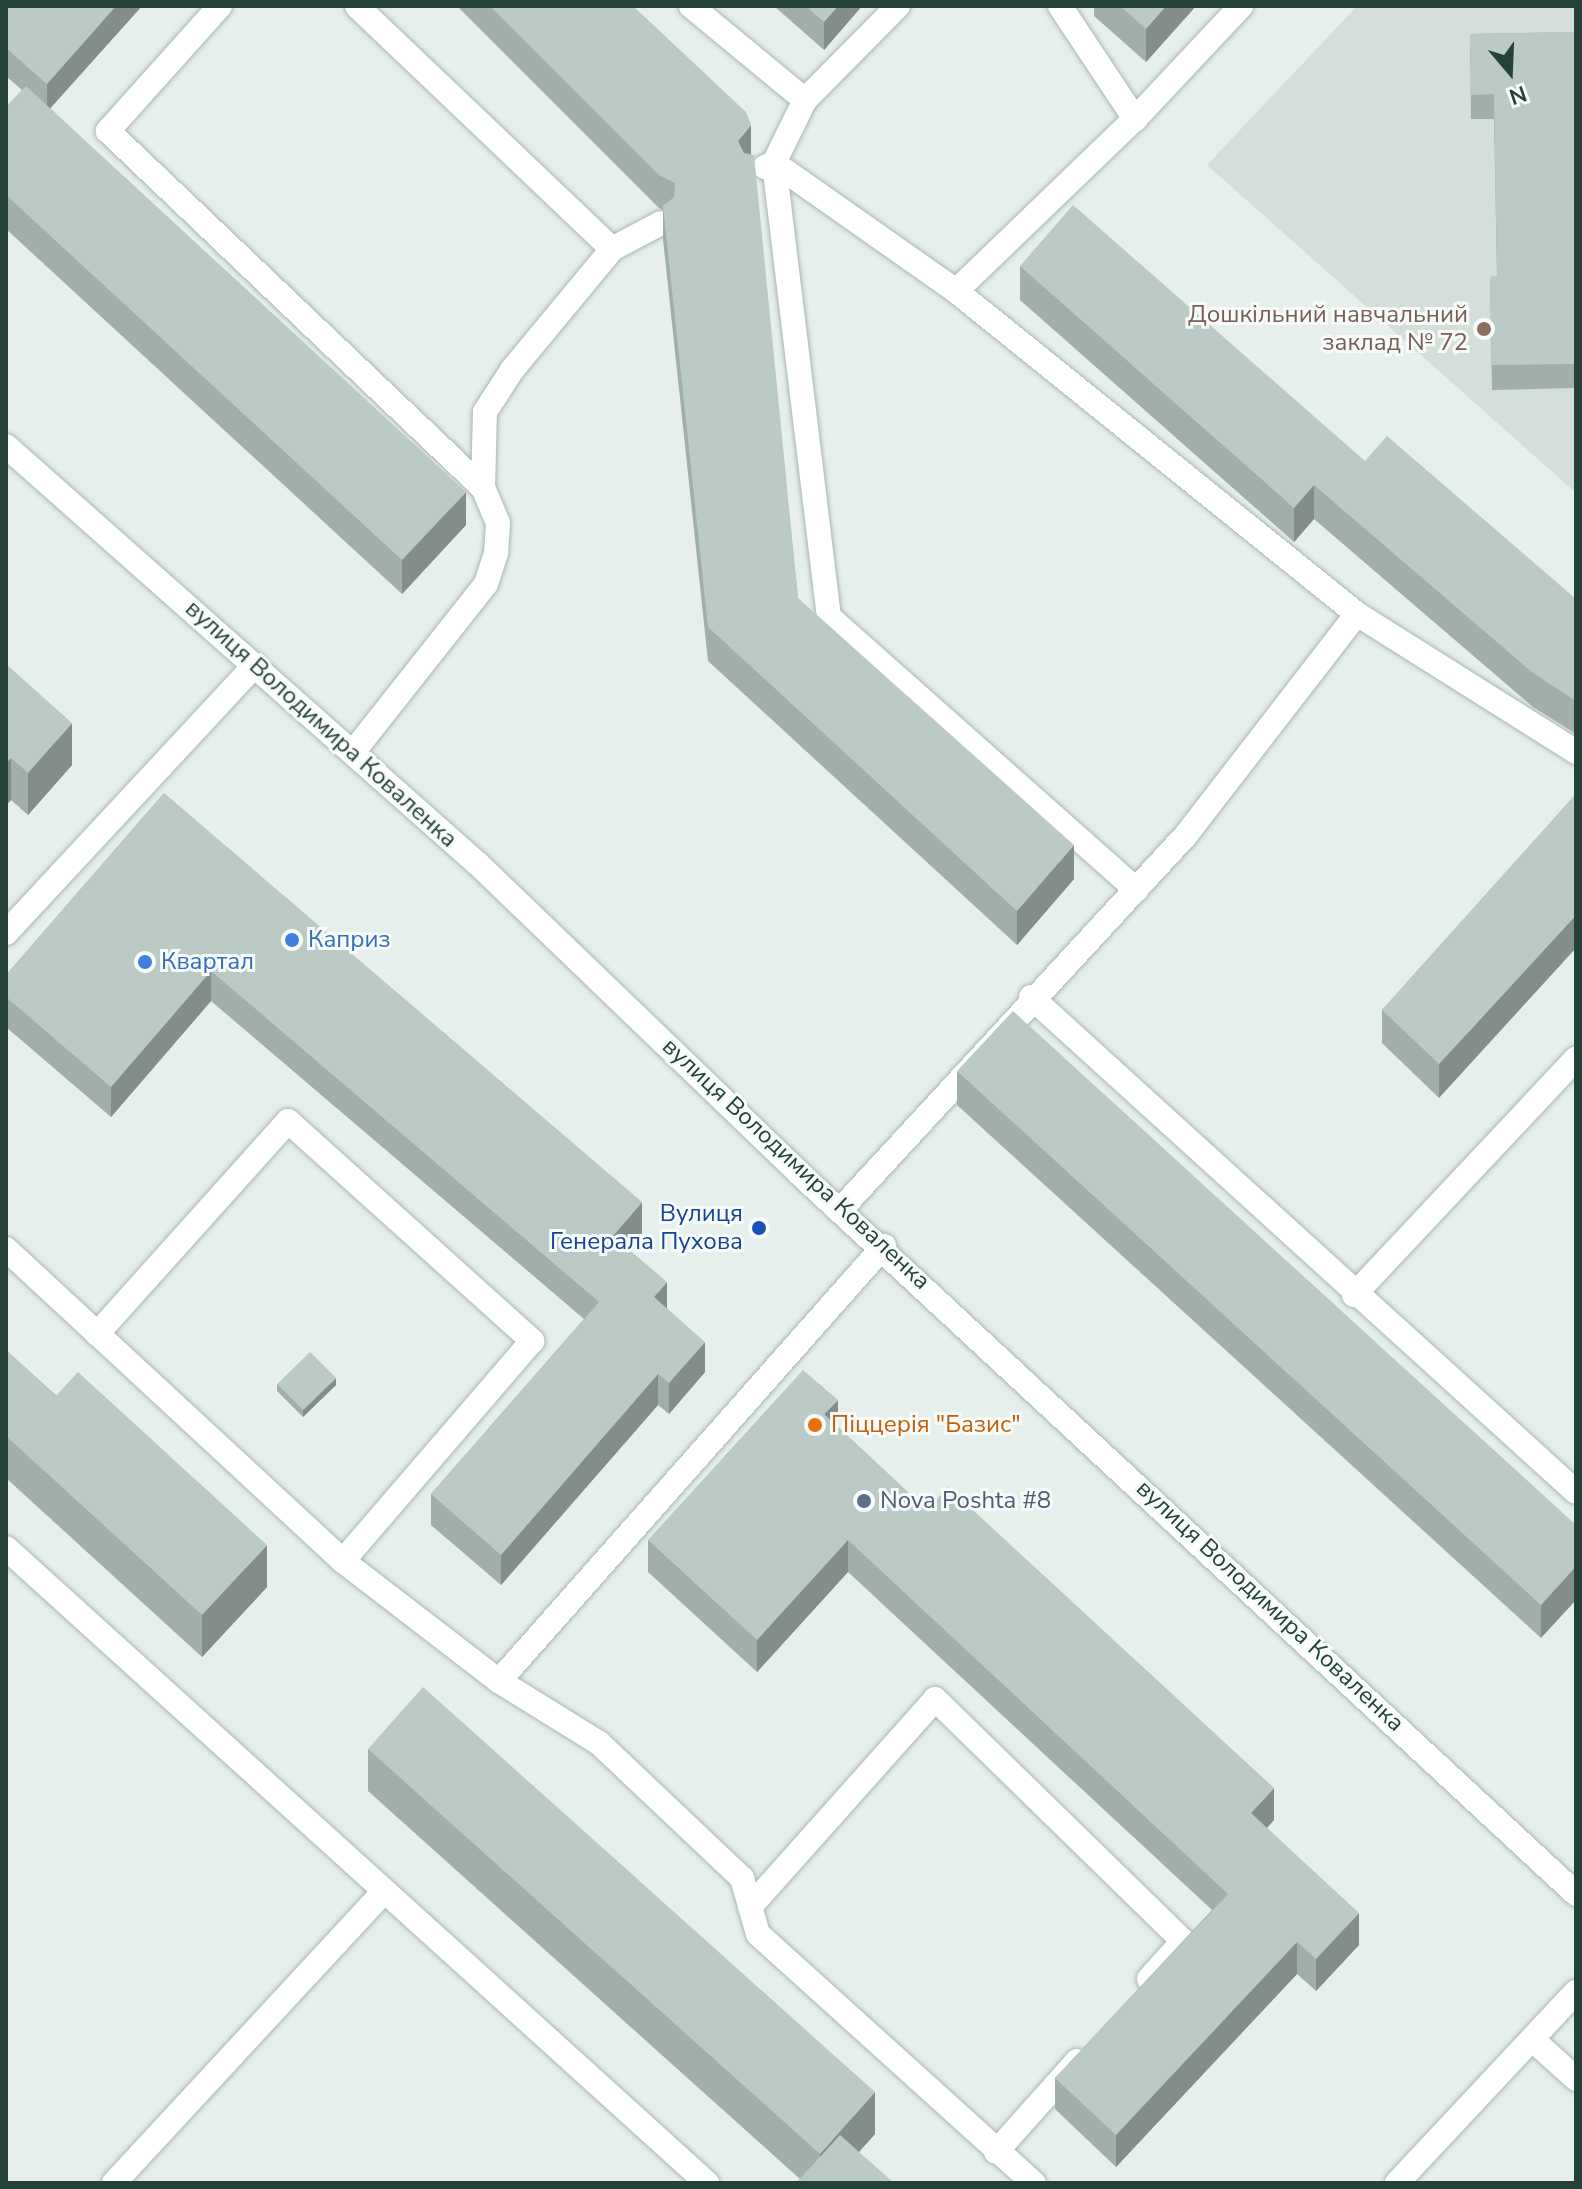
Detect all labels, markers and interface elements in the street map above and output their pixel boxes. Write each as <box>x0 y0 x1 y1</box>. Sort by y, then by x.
north arrow <box>1470 32 1550 112</box>
text: N <box>1505 78 1530 112</box>
place label: Дошкільний навчальний заклад № 72 <box>1188 301 1468 357</box>
marker: Дошкільний навчальний заклад № 72 <box>1475 320 1493 338</box>
street label: вулиця Володимира Коваленка <box>179 594 463 854</box>
place label: Каприз <box>308 926 391 954</box>
marker: Каприз <box>283 931 301 949</box>
place label: Квартал <box>161 948 254 976</box>
marker: Квартал <box>136 953 154 971</box>
street label: вулиця Володимира Коваленка <box>656 1032 936 1296</box>
place label: Вулиця Генерала Пухова <box>550 1200 743 1256</box>
marker: Вулиця Генерала Пухова <box>750 1219 768 1237</box>
place label: Піццерія "Базис" <box>831 1411 1021 1439</box>
marker: Піццерія "Базис" <box>806 1416 824 1434</box>
street label: вулиця Володимира Коваленка <box>1130 1474 1410 1738</box>
place label: Nova Poshta #8 <box>880 1487 1051 1515</box>
marker: Nova Poshta #8 <box>855 1492 873 1510</box>

